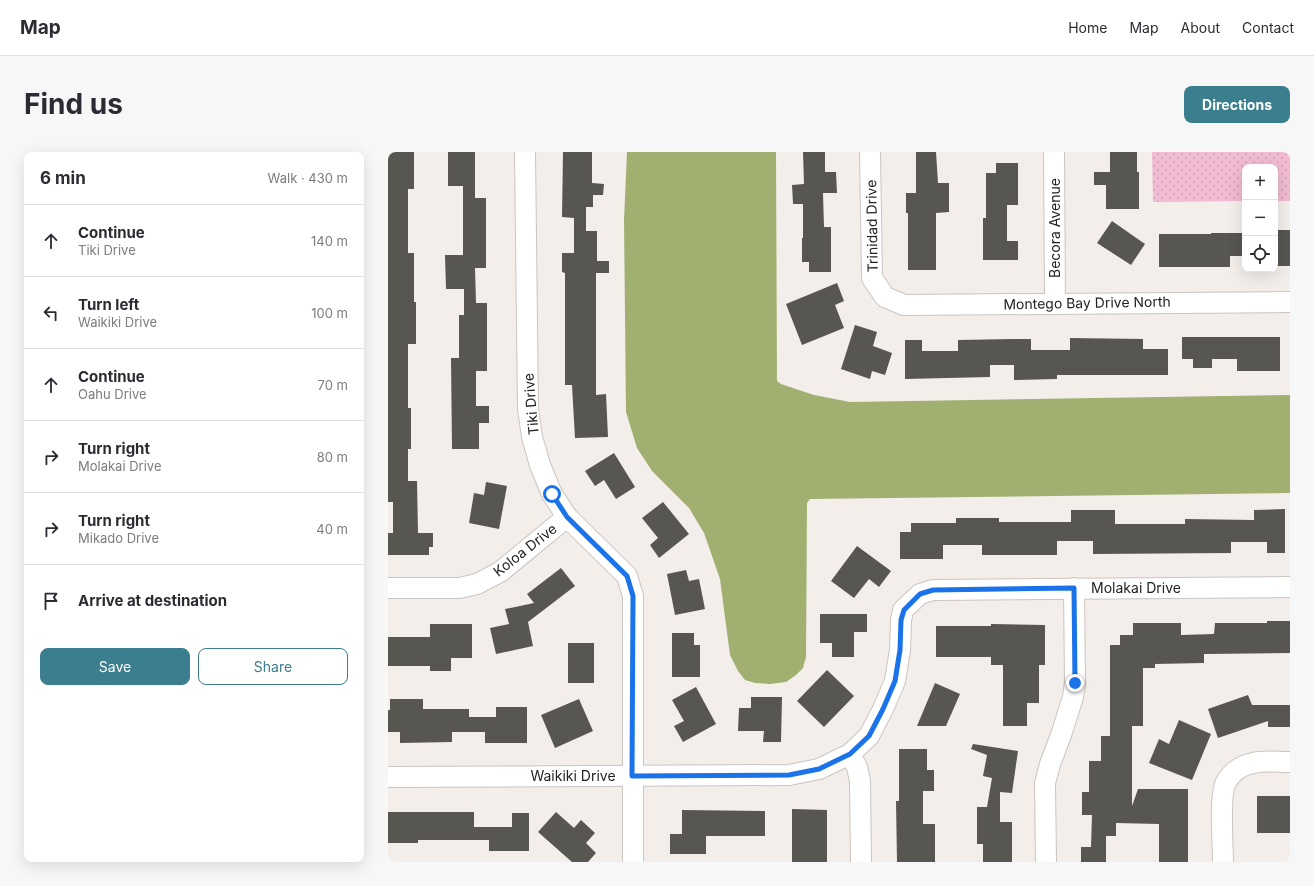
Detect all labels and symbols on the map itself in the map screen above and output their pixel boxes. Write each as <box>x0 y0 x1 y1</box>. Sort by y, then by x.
street label: Becora Avenue <box>1046 178 1063 278</box>
street label: Trinidad Drive <box>862 180 881 272</box>
street label: Montego Bay Drive North <box>1003 293 1171 312</box>
street label: Tiki Drive <box>519 372 542 436</box>
route start <box>543 485 561 503</box>
street label: Koloa Drive <box>490 520 560 580</box>
street label: Molakai Drive <box>1091 579 1181 596</box>
route end <box>1066 674 1084 692</box>
street label: Waikiki Drive <box>530 767 616 784</box>

